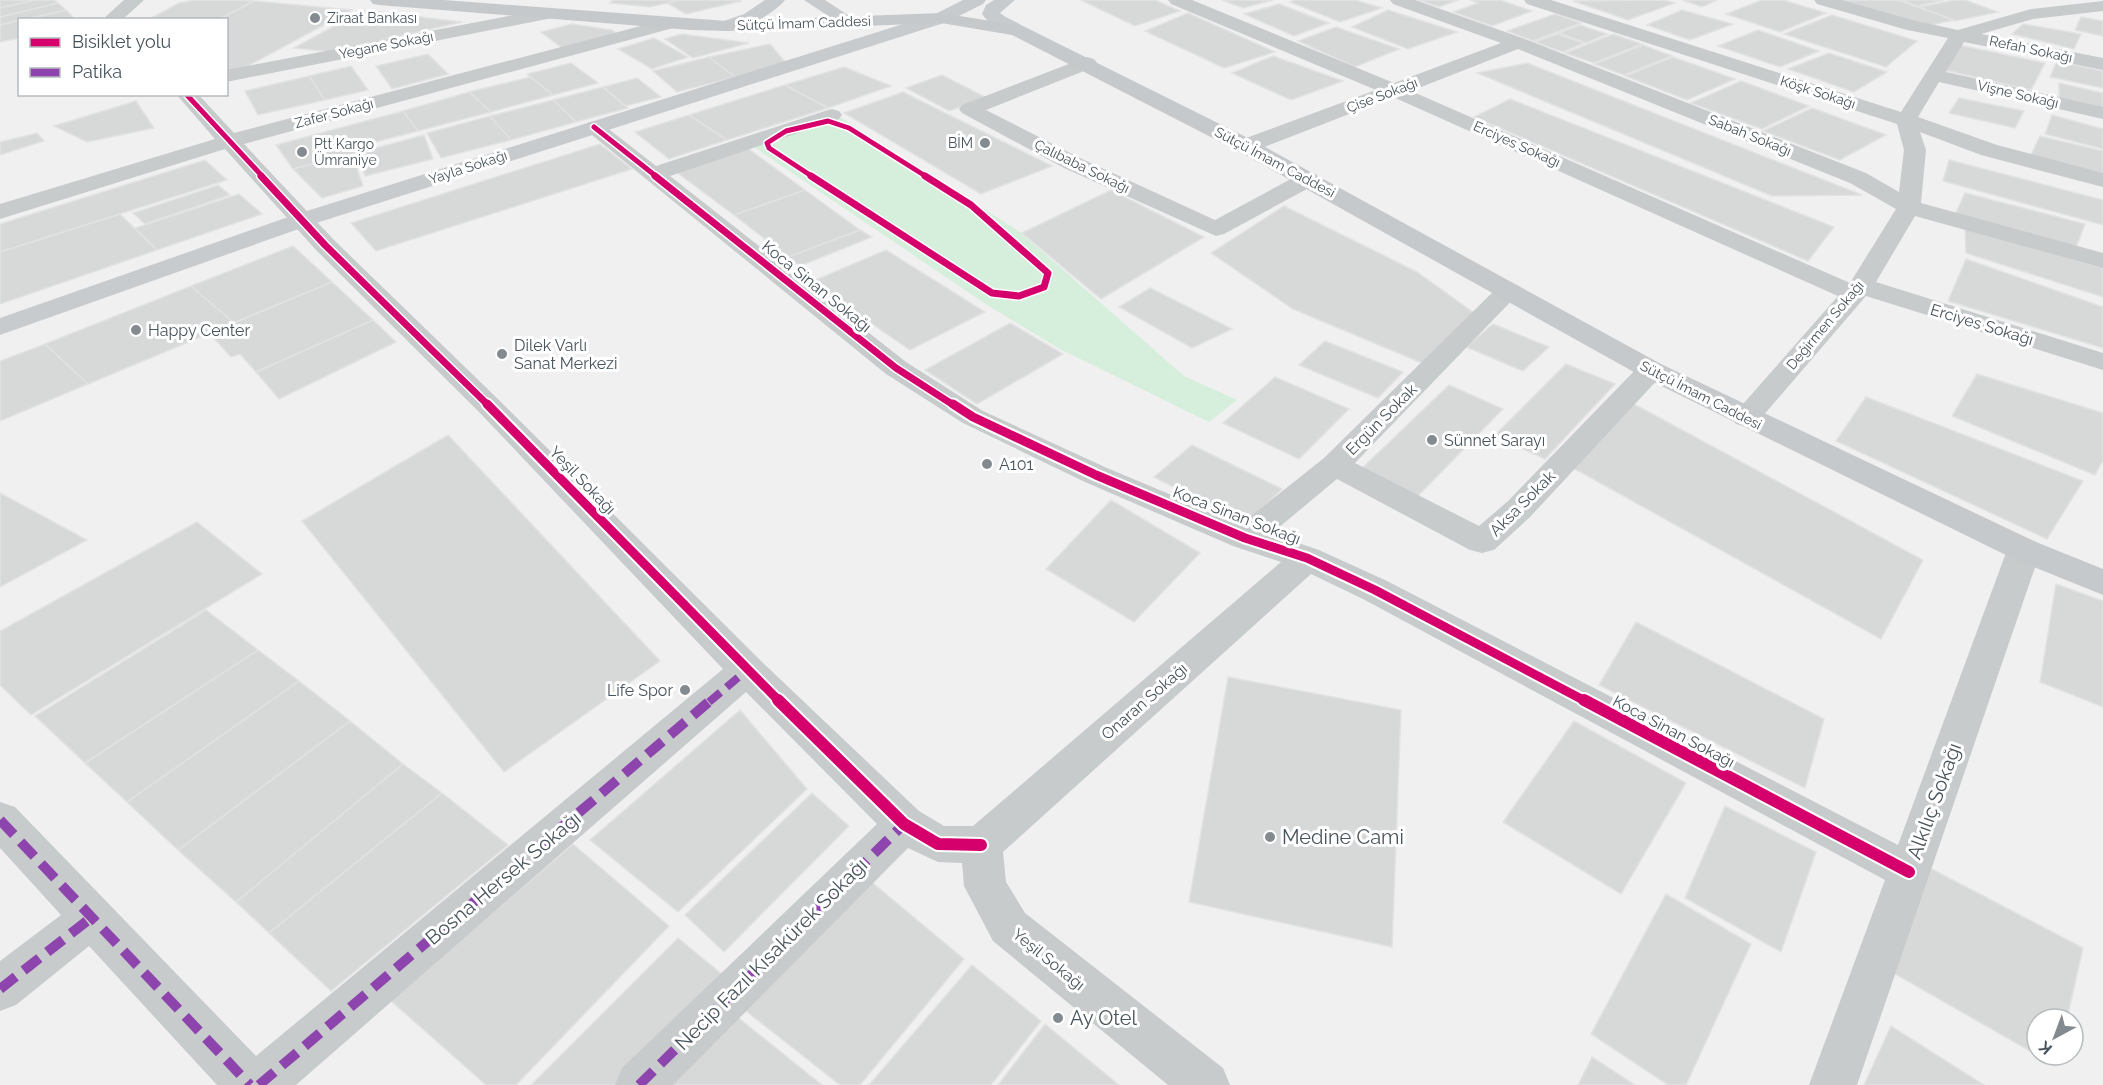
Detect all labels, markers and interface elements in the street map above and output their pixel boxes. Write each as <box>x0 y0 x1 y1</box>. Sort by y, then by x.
place label: Ziraat Bankası <box>327 10 417 26</box>
marker: Ziraat Bankası <box>308 11 322 25</box>
street label: Sütçü İmam Caddesi <box>737 11 871 33</box>
legend <box>18 18 228 96</box>
street label: Yegane Sokağı <box>337 28 435 62</box>
text: Bisiklet yolu <box>72 31 171 52</box>
street label: Refah Sokağı <box>1988 32 2074 66</box>
text: Patika <box>72 61 122 82</box>
street label: Köşk Sokağı <box>1778 72 1858 112</box>
street label: Çise Sokağı <box>1344 74 1420 116</box>
street label: Vişne Sokağı <box>1976 77 2060 111</box>
street label: Zafer Sokağı <box>293 95 375 131</box>
street label: Sabah Sokağı <box>1706 111 1794 159</box>
street label: Erciyes Sokağı <box>1471 118 1563 170</box>
street label: Sütçü İmam Caddesi <box>1212 122 1339 201</box>
place label: BİM <box>948 133 973 151</box>
place label: Ptt Kargo Ümraniye <box>314 136 377 168</box>
marker: BİM <box>978 136 992 150</box>
street label: Çalıbaba Sokağı <box>1032 136 1132 196</box>
marker: Ptt Kargo Ümraniye <box>295 145 309 159</box>
street label: Yayla Sokağı <box>427 147 509 187</box>
street label: Koca Sinan Sokağı <box>758 236 875 336</box>
street label: Değirmen Sokağı <box>1783 277 1867 373</box>
street label: Erciyes Sokağı <box>1928 300 2036 349</box>
place label: Happy Center <box>148 321 250 340</box>
marker: Happy Center <box>129 323 143 337</box>
place label: Dilek Varlı Sanat Merkezi <box>514 336 617 373</box>
marker: Dilek Varlı Sanat Merkezi <box>495 347 509 361</box>
street label: Sütçü İmam Caddesi <box>1638 356 1765 433</box>
street label: Ergün Sokak <box>1342 379 1421 459</box>
place label: Sünnet Sarayı <box>1444 431 1545 450</box>
marker: Sünnet Sarayı <box>1425 433 1439 447</box>
street label: Yeşil Sokağı <box>545 442 620 518</box>
place label: A101 <box>999 455 1033 474</box>
marker: A101 <box>980 457 994 471</box>
street label: Aksa Sokak <box>1486 466 1559 540</box>
street label: Koca Sinan Sokağı <box>1170 482 1303 549</box>
street label: Onaran Sokağı <box>1098 659 1191 744</box>
place label: Life Spor <box>607 681 673 700</box>
marker: Life Spor <box>678 683 692 697</box>
street label: Koca Sinan Sokağı <box>1610 691 1738 772</box>
street label: Alkılıç Sokağı <box>1902 740 1966 862</box>
street label: Bosna Hersek Sokağı <box>421 806 585 950</box>
place label: Medine Cami <box>1282 825 1404 849</box>
marker: Medine Cami <box>1263 830 1277 844</box>
street label: Necip Fazıl Kısakürek Sokağı <box>670 853 872 1055</box>
street label: Yeşil Sokağı <box>1009 925 1089 994</box>
place label: Ay Otel <box>1070 1006 1138 1030</box>
north arrow <box>2025 1007 2085 1067</box>
marker: Ay Otel <box>1051 1011 1065 1025</box>
text: K <box>2035 1037 2056 1059</box>

